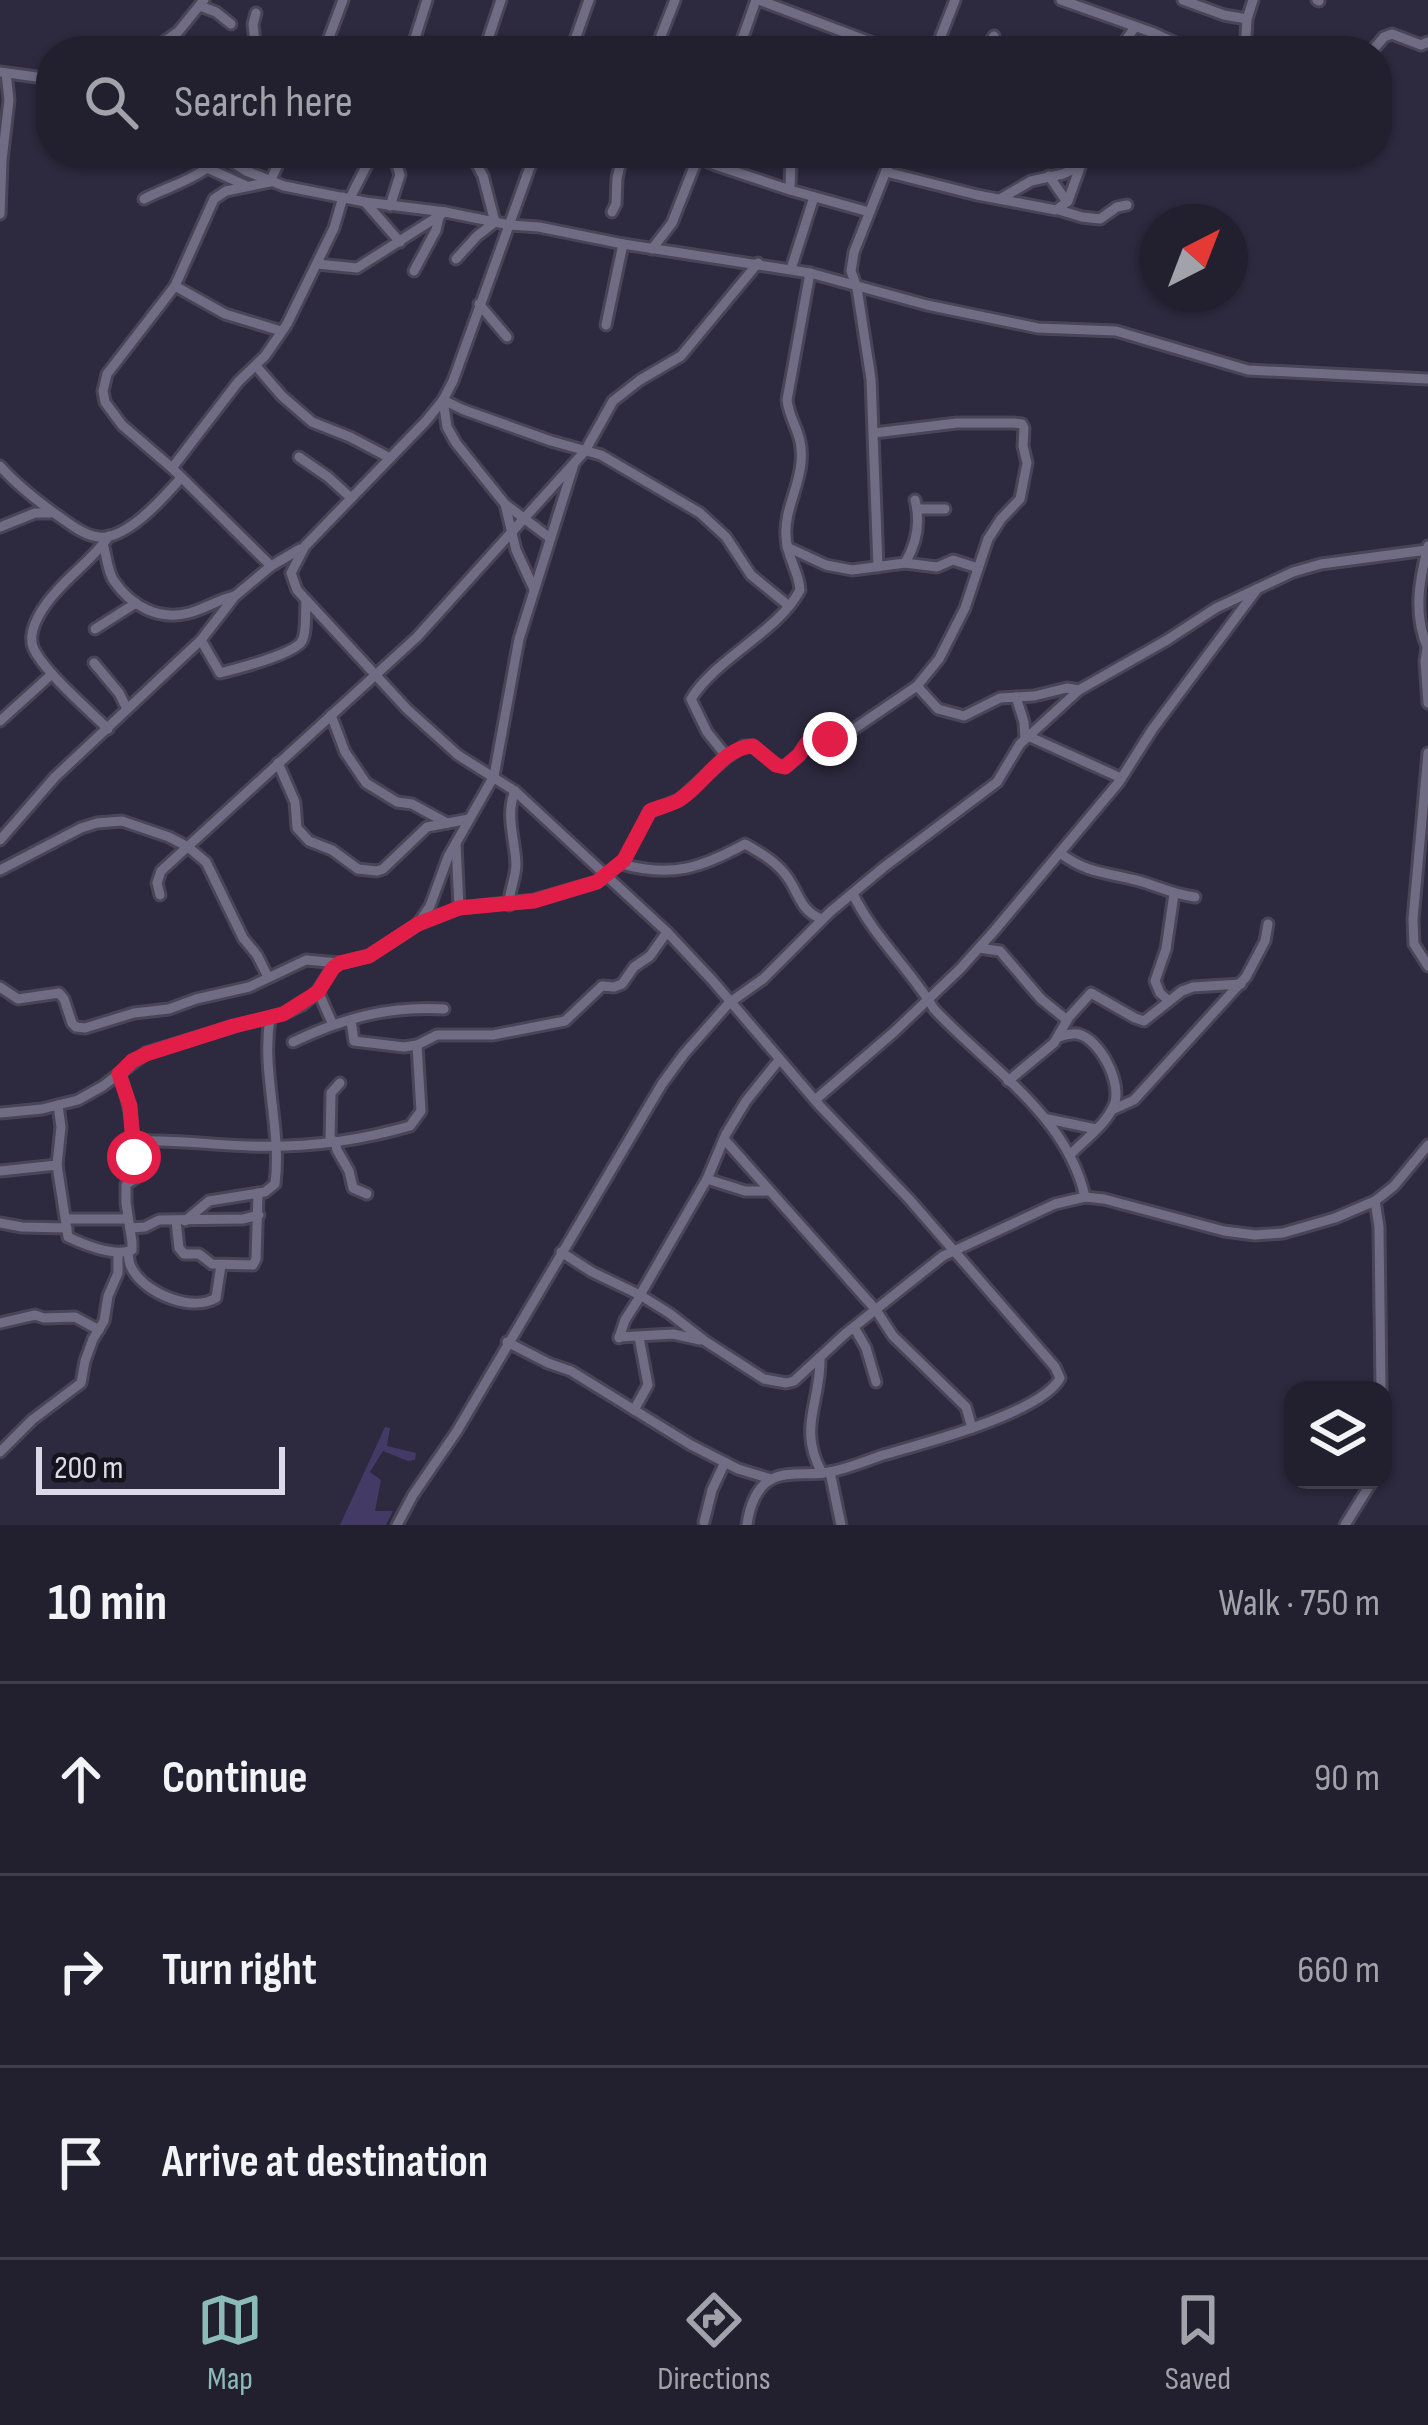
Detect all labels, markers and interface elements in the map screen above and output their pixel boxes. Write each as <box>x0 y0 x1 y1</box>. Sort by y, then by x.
search box <box>36 36 1392 168</box>
icon: search <box>78 69 144 135</box>
text: Search here <box>174 75 353 130</box>
north arrow <box>1140 204 1248 312</box>
route end <box>803 712 857 766</box>
route start <box>107 1130 161 1184</box>
map controls <box>1284 1381 1392 1489</box>
button: layers <box>1284 1381 1392 1489</box>
scale bar <box>36 1441 285 1494</box>
text: 200 m <box>54 1448 123 1488</box>
text: 10 min <box>48 1573 167 1634</box>
text: Walk · 750 m <box>1218 1580 1380 1627</box>
icon: ahead <box>48 1746 114 1812</box>
text: Continue <box>162 1751 308 1806</box>
text: 90 m <box>1314 1755 1380 1802</box>
icon: right <box>48 1938 114 2004</box>
text: Turn right <box>162 1943 317 1998</box>
text: 660 m <box>1297 1947 1380 1994</box>
icon: arrive <box>48 2130 114 2196</box>
text: Arrive at destination <box>162 2135 488 2190</box>
tab: Map <box>197 2287 263 2399</box>
tab: Directions <box>657 2287 771 2399</box>
tab: Saved <box>1165 2287 1231 2399</box>

